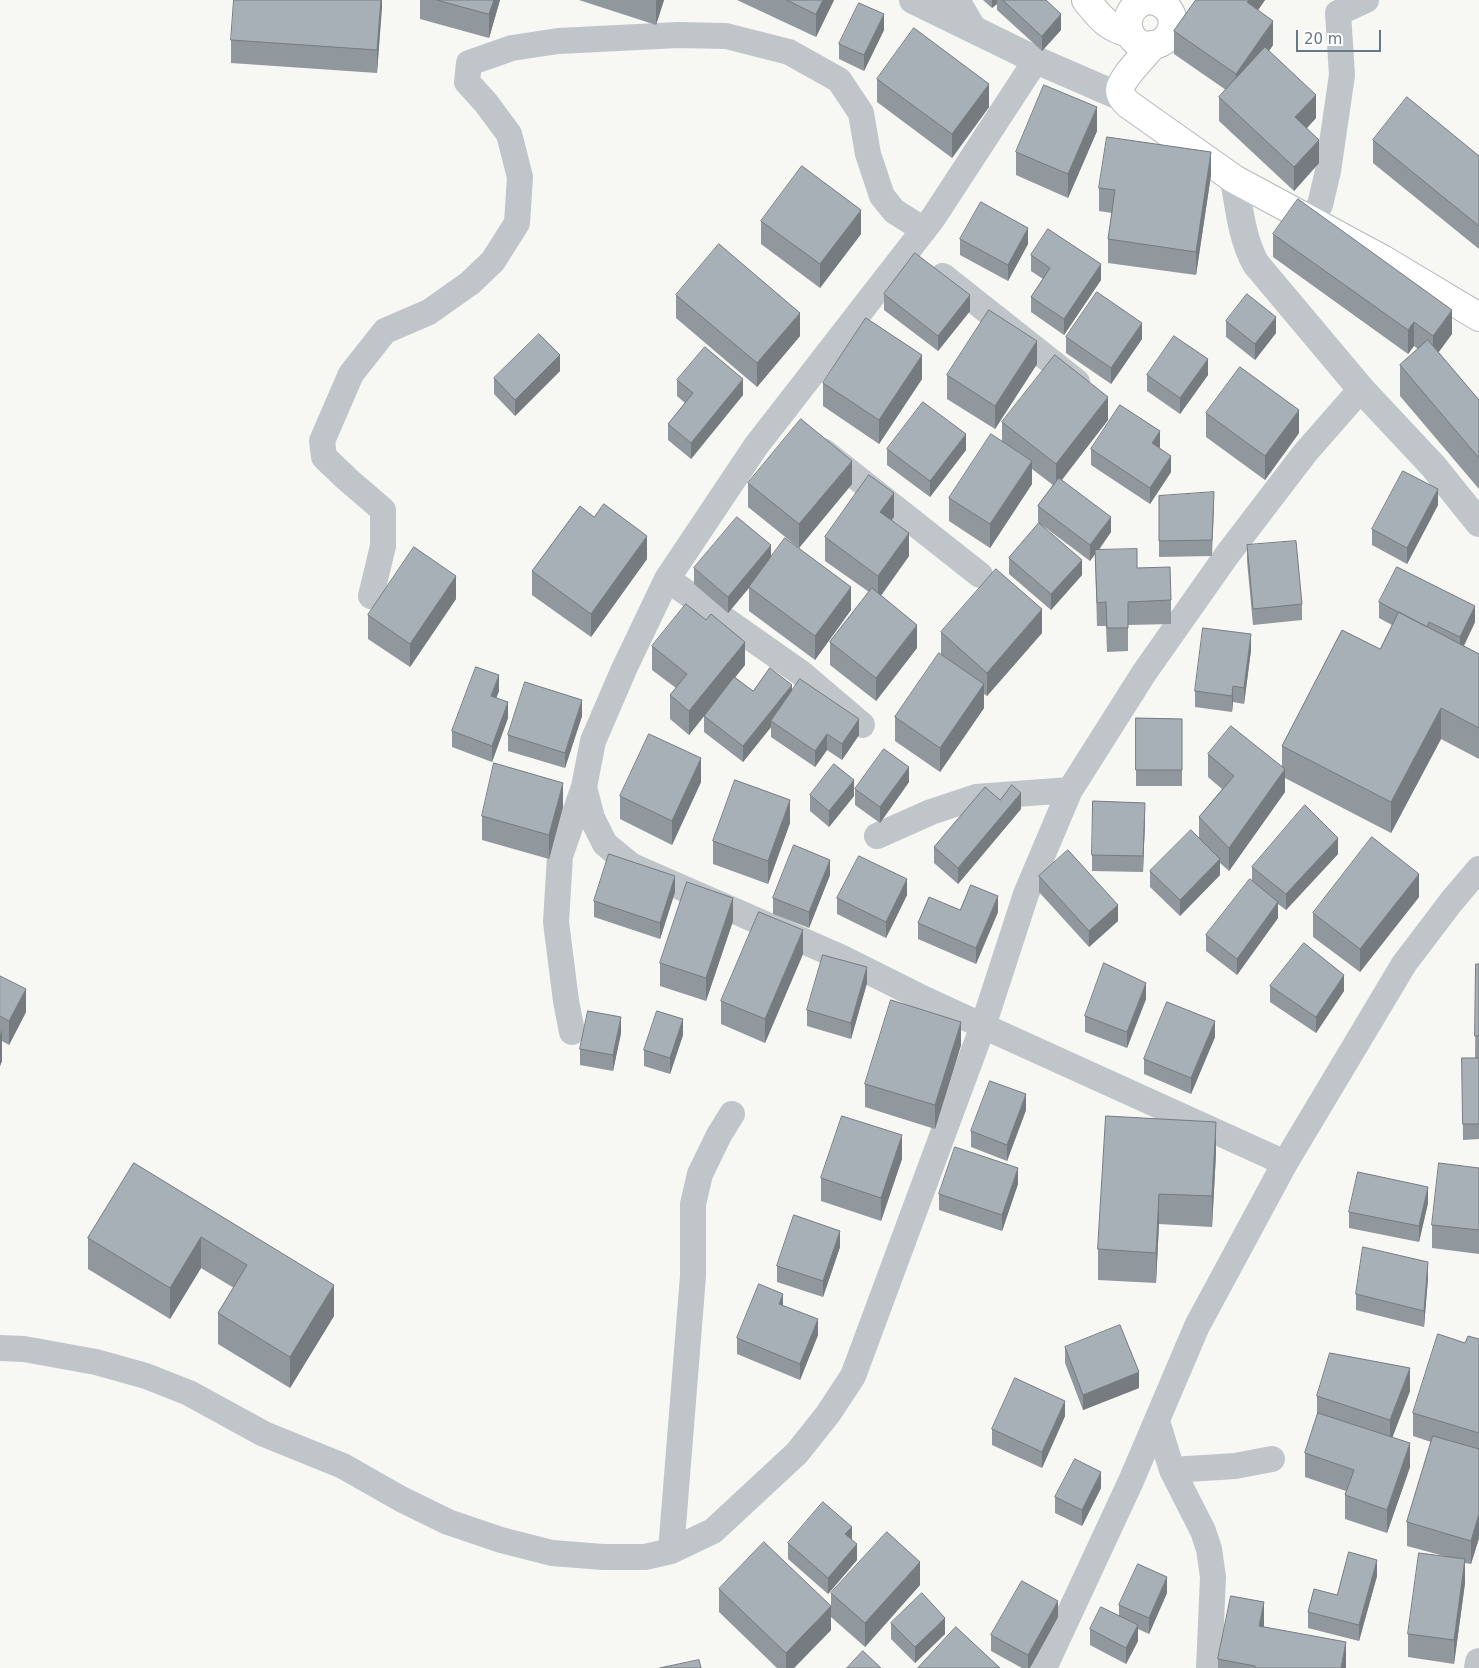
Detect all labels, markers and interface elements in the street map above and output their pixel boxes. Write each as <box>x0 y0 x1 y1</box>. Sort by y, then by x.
scale bar <box>1299 20 1384 52</box>
text: 20 m <box>1304 30 1342 48</box>

